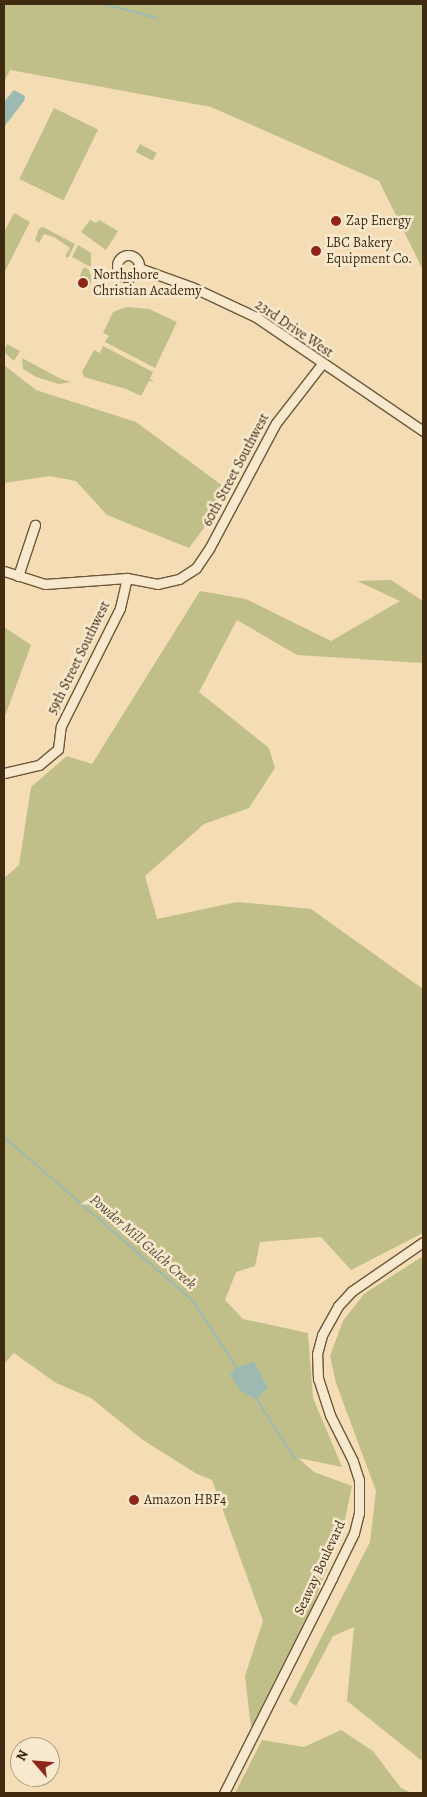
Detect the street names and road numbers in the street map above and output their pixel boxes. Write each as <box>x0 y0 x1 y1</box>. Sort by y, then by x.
street label: 23rd Drive West <box>252 297 336 361</box>
street label: 60th Street Southwest <box>199 411 273 529</box>
street label: 59th Street Southwest <box>44 599 114 717</box>
street label: Seaway Boulevard <box>291 1518 349 1618</box>

